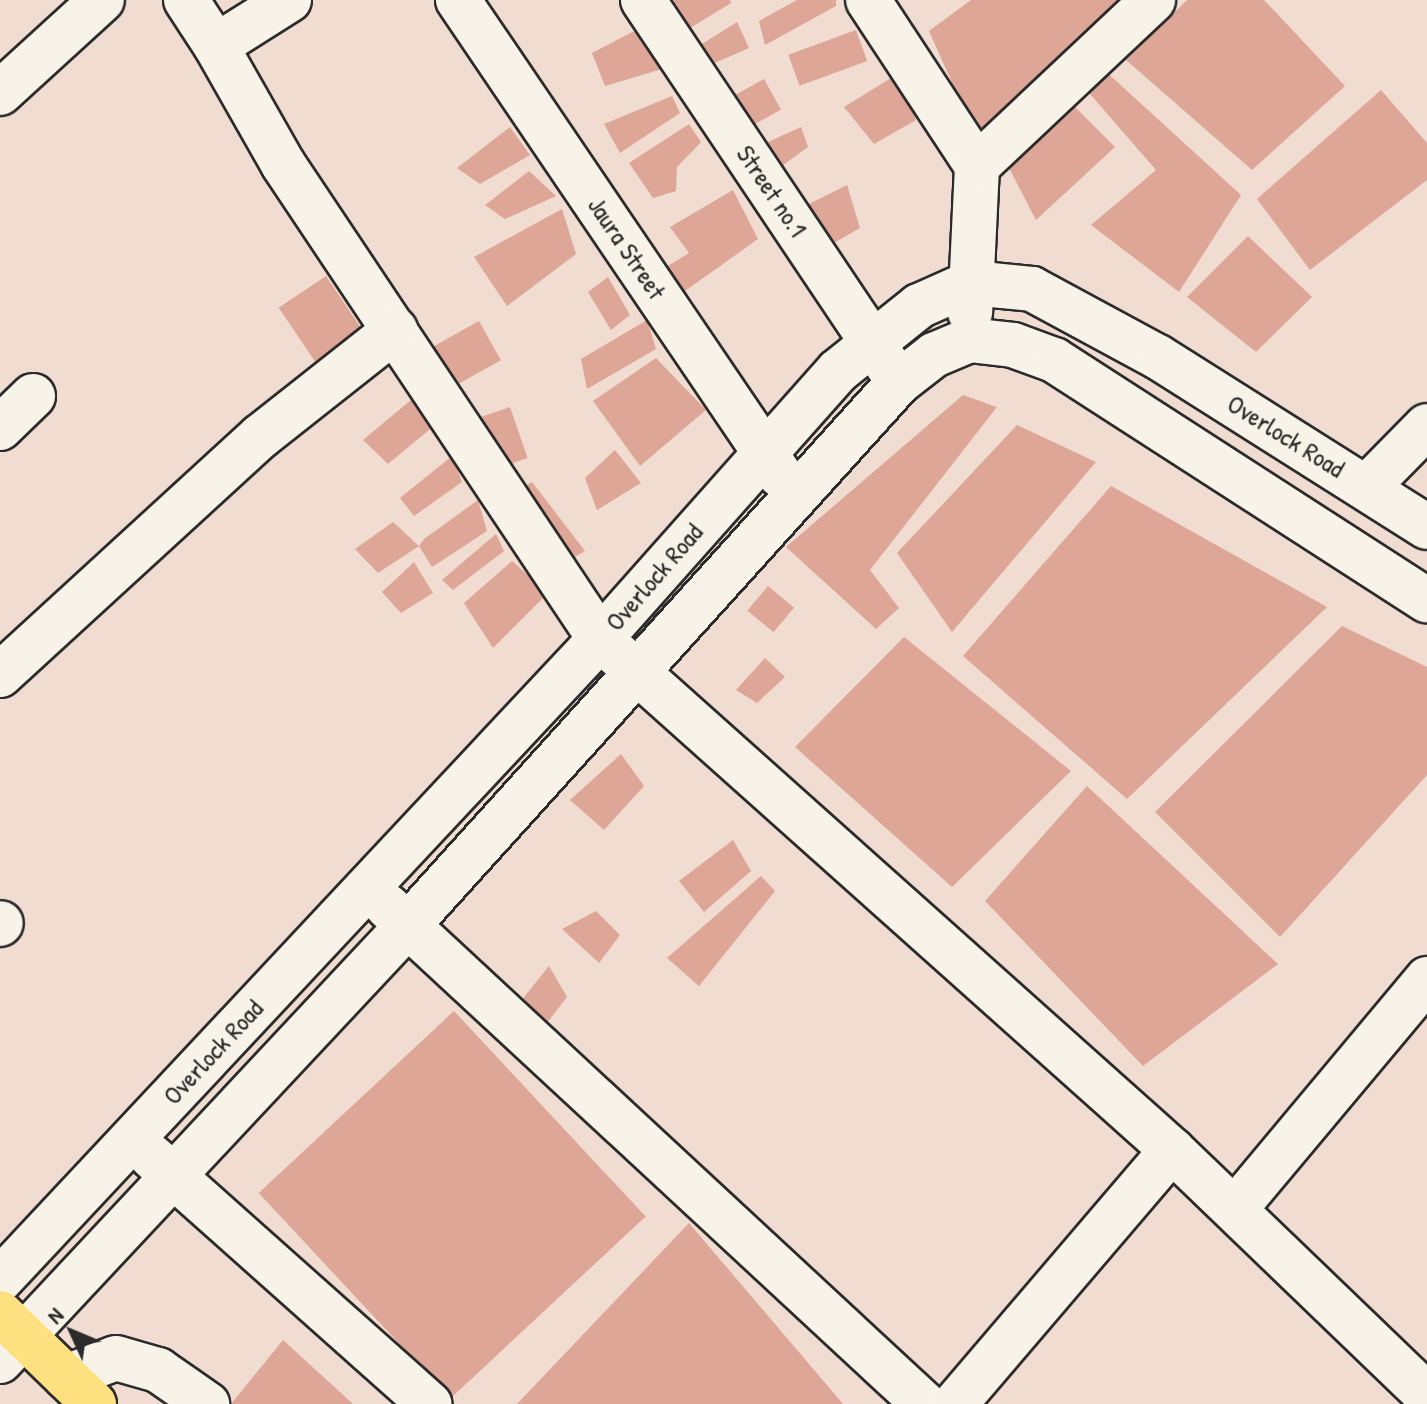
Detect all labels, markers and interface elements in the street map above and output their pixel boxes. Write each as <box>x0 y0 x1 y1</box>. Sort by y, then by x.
street label: Street no.1 <box>730 139 814 243</box>
street label: Jaura Street <box>581 191 673 305</box>
street label: Overlock Road <box>1222 388 1350 484</box>
street label: Overlock Road <box>599 517 709 637</box>
street label: Overlock Road <box>157 993 269 1111</box>
north arrow <box>32 1292 112 1372</box>
text: N <box>40 1301 70 1330</box>

